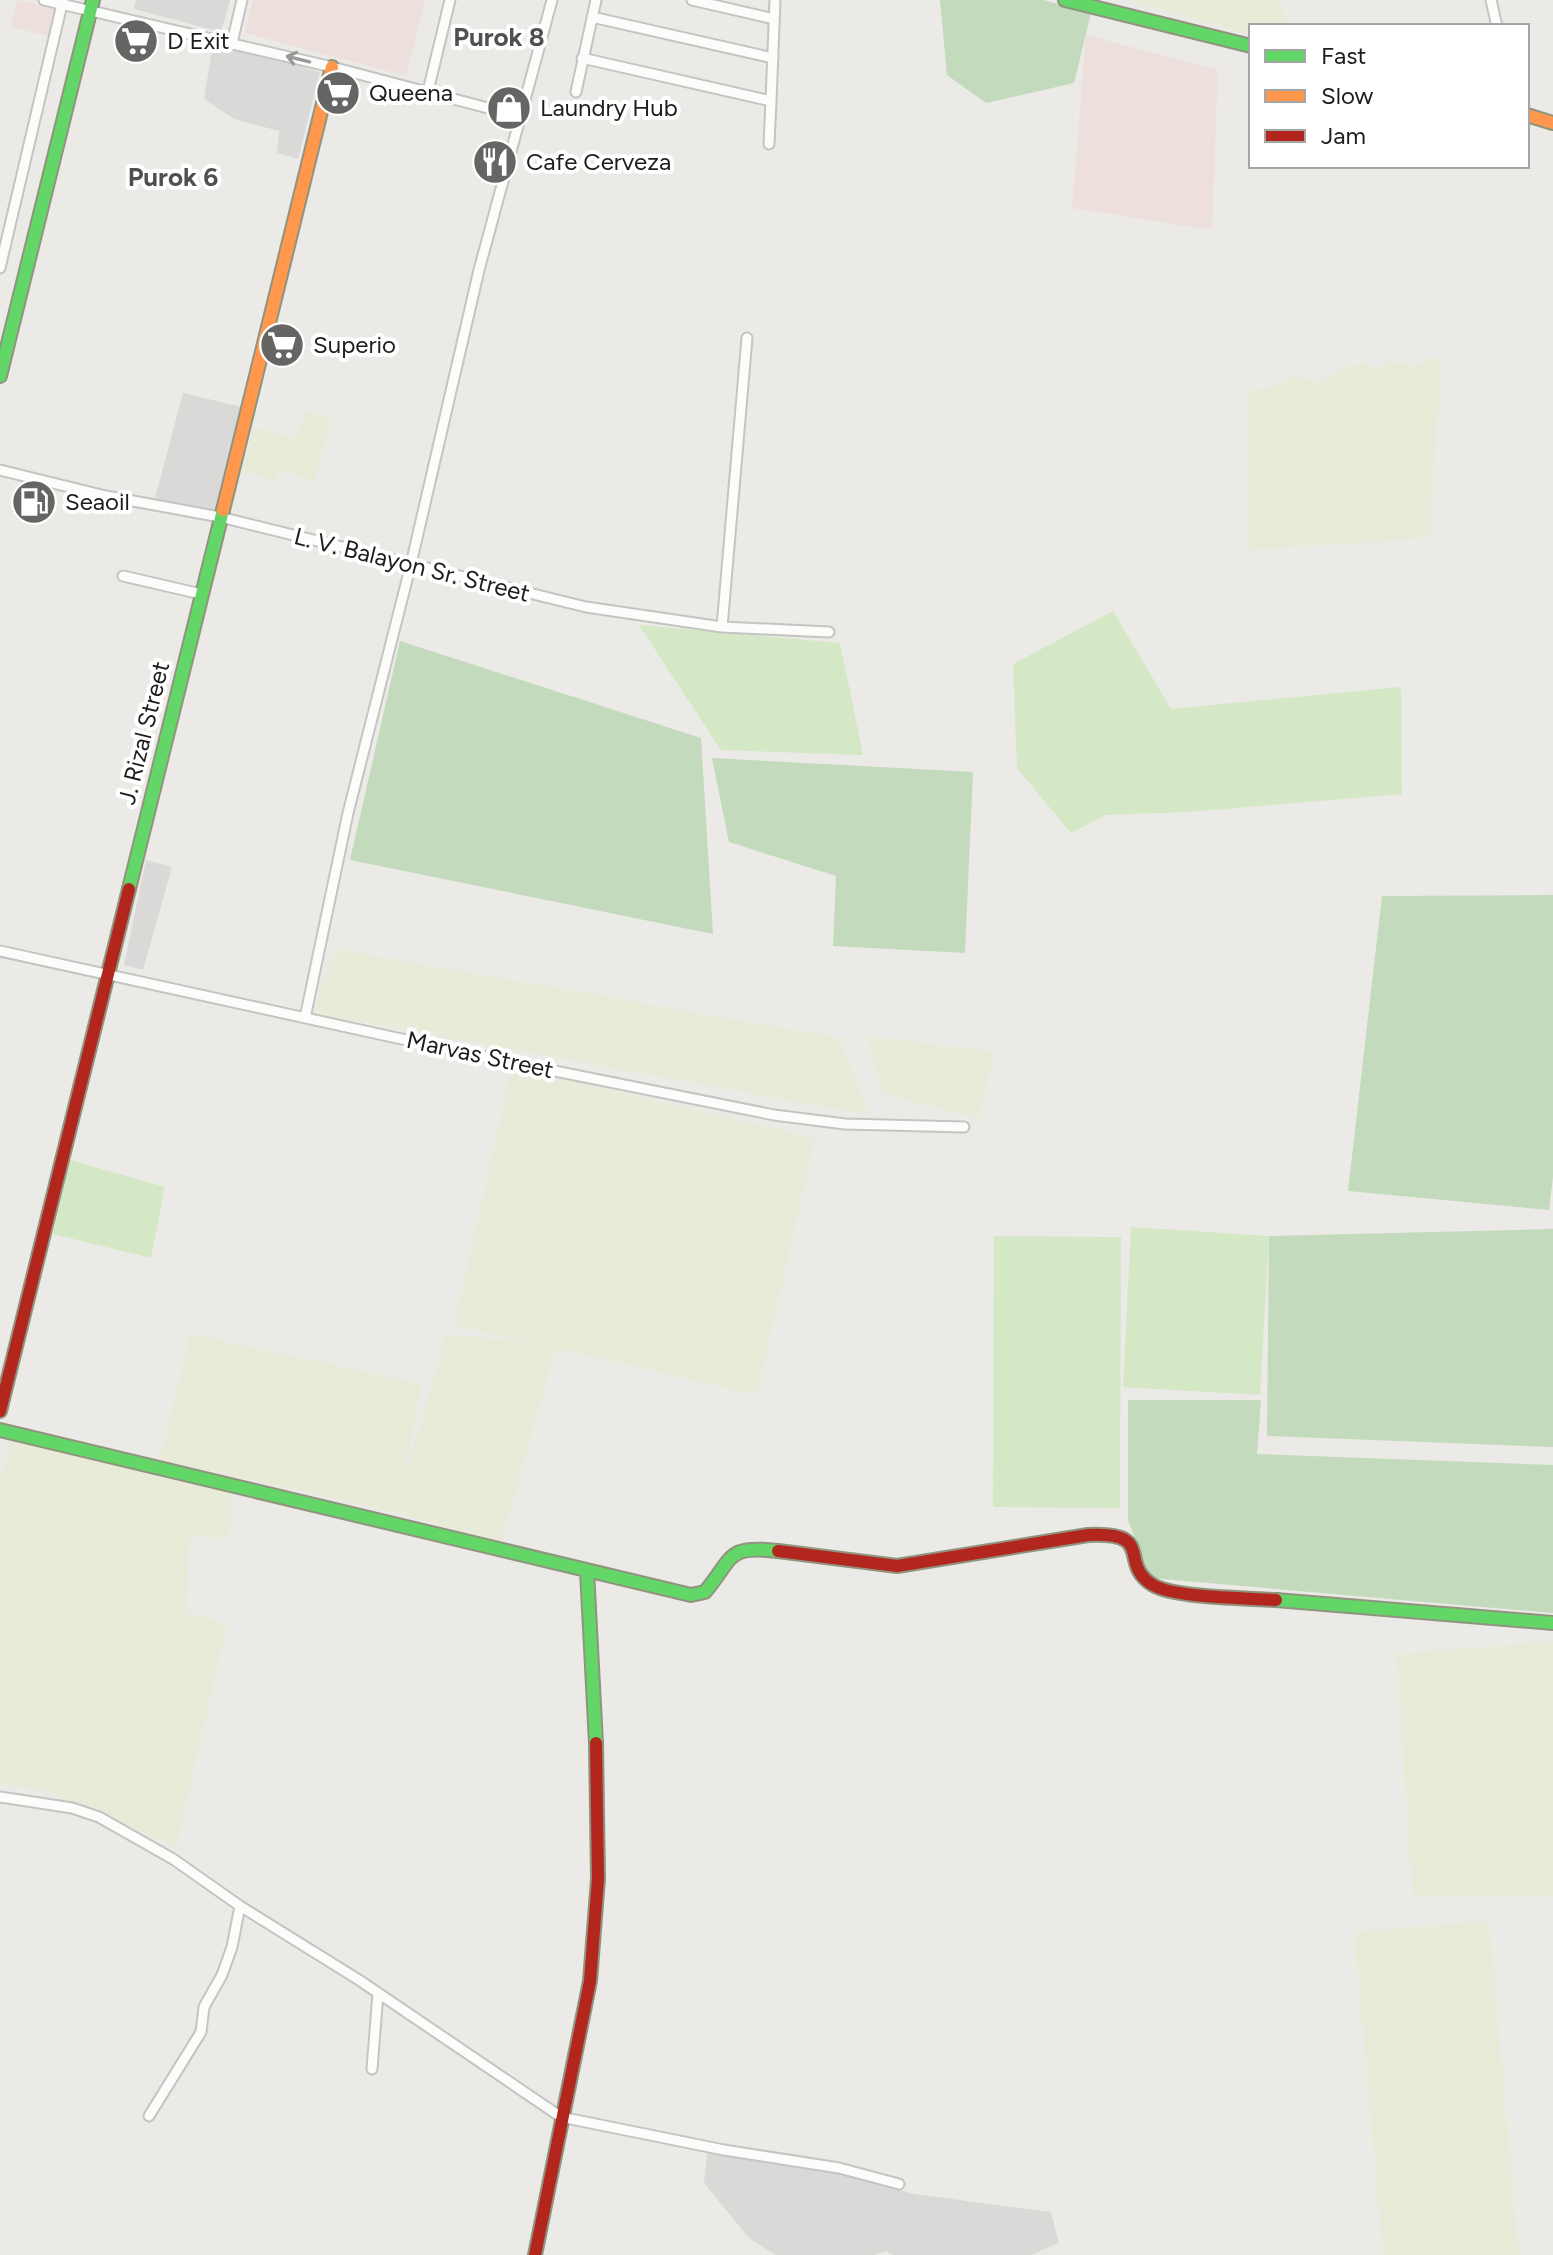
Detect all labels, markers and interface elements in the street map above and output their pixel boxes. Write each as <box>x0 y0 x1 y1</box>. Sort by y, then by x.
supermarket icon: D Exit <box>112 17 160 65</box>
district label: Purok 8 <box>453 21 545 53</box>
legend <box>1249 24 1529 168</box>
place label: D Exit <box>167 26 230 55</box>
text: Fast <box>1321 41 1366 70</box>
one-way arrow <box>285 51 311 66</box>
supermarket icon: Queena <box>314 69 362 117</box>
place label: Queena <box>369 78 453 107</box>
text: Slow <box>1321 81 1374 110</box>
shop icon: Laundry Hub <box>485 84 533 132</box>
place label: Laundry Hub <box>540 93 678 122</box>
text: Jam <box>1321 121 1366 150</box>
restaurant icon: Cafe Cerveza <box>471 138 519 186</box>
place label: Cafe Cerveza <box>526 147 671 176</box>
district label: Purok 6 <box>128 161 218 193</box>
supermarket icon: Superio <box>258 321 306 369</box>
place label: Superio <box>313 330 396 359</box>
fuel station icon: Seaoil <box>10 478 58 526</box>
place label: Seaoil <box>65 487 130 516</box>
street label: L. V. Balayon Sr. Street <box>291 521 533 608</box>
street label: J. Rizal Street <box>112 658 175 807</box>
street label: Marvas Street <box>404 1025 556 1084</box>

